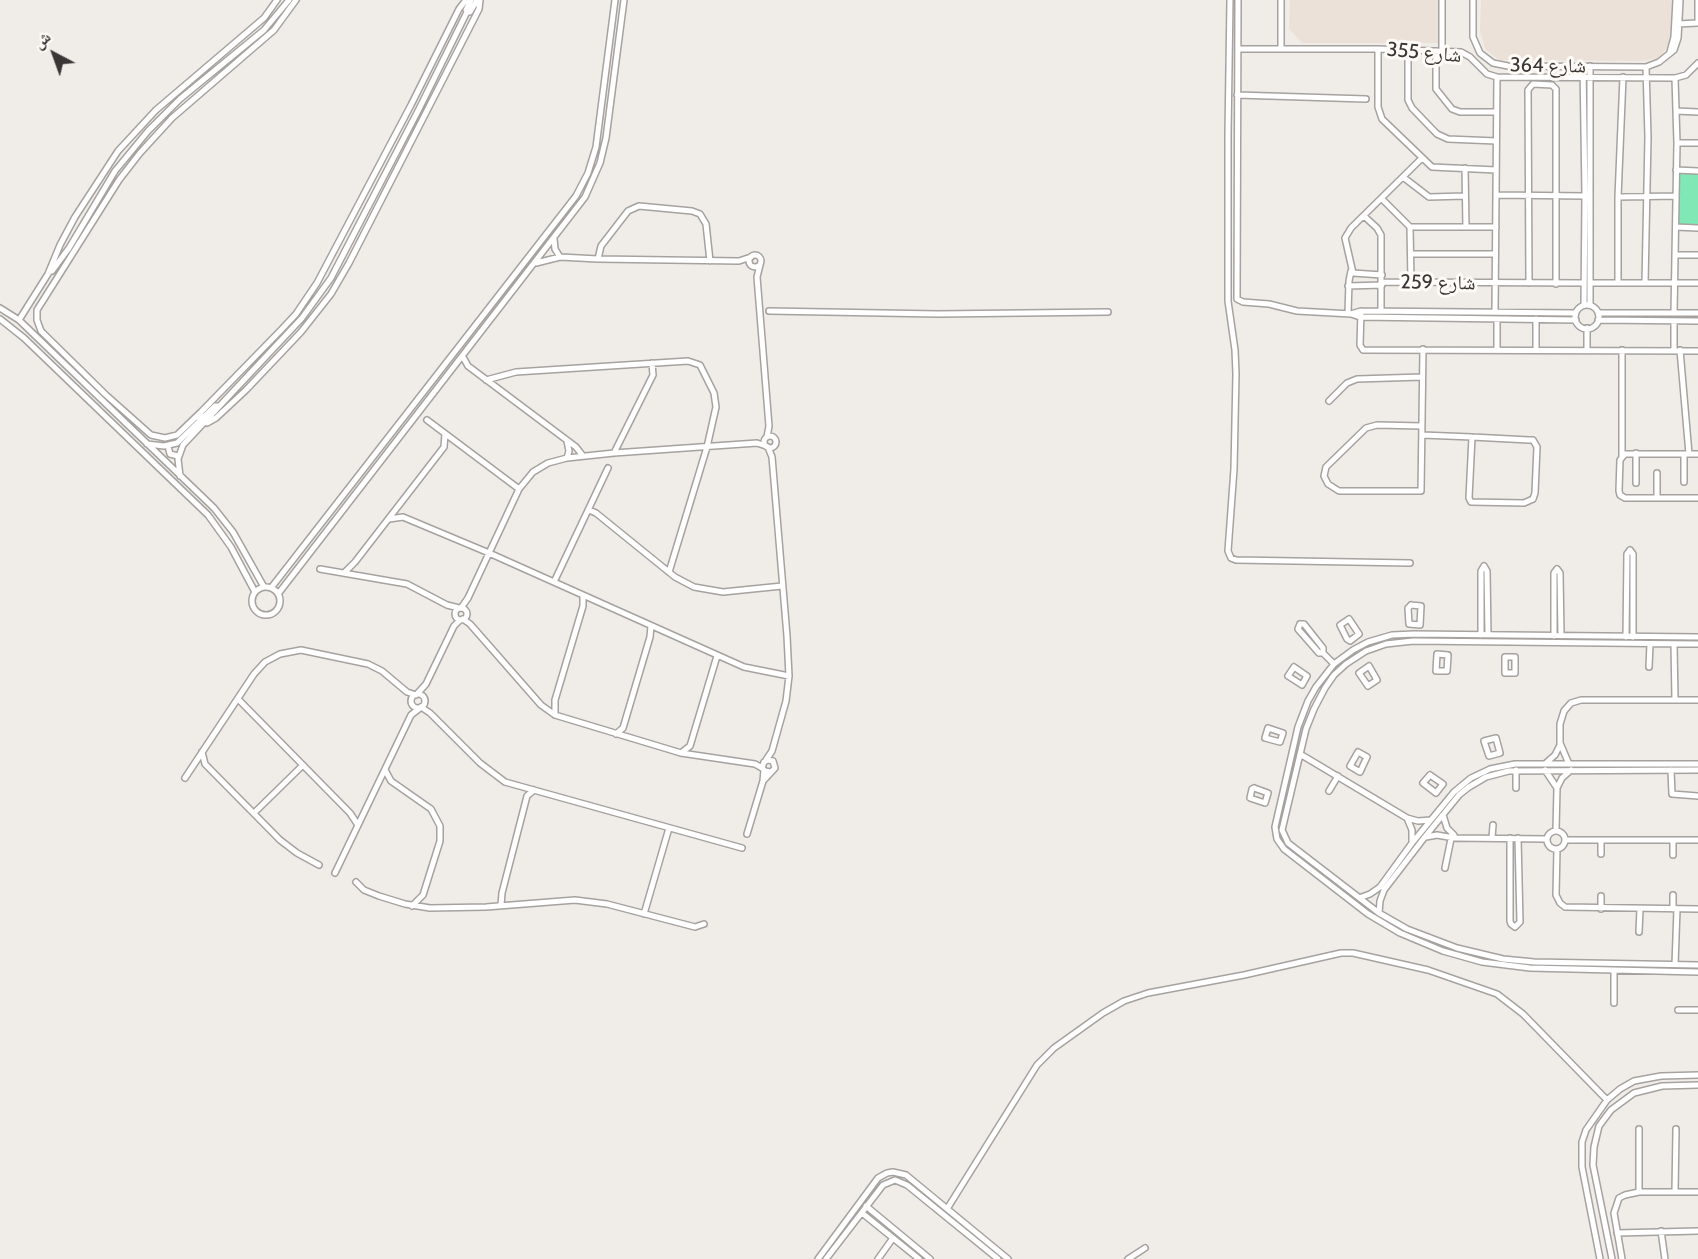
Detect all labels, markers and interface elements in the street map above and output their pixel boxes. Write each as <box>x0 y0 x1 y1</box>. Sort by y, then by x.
north arrow <box>24 24 84 84</box>
text: ش <box>29 27 54 53</box>
street label: شارع 355 <box>1386 38 1462 68</box>
street label: شارع 364 <box>1510 53 1586 79</box>
street label: شارع 259 <box>1400 270 1476 296</box>

